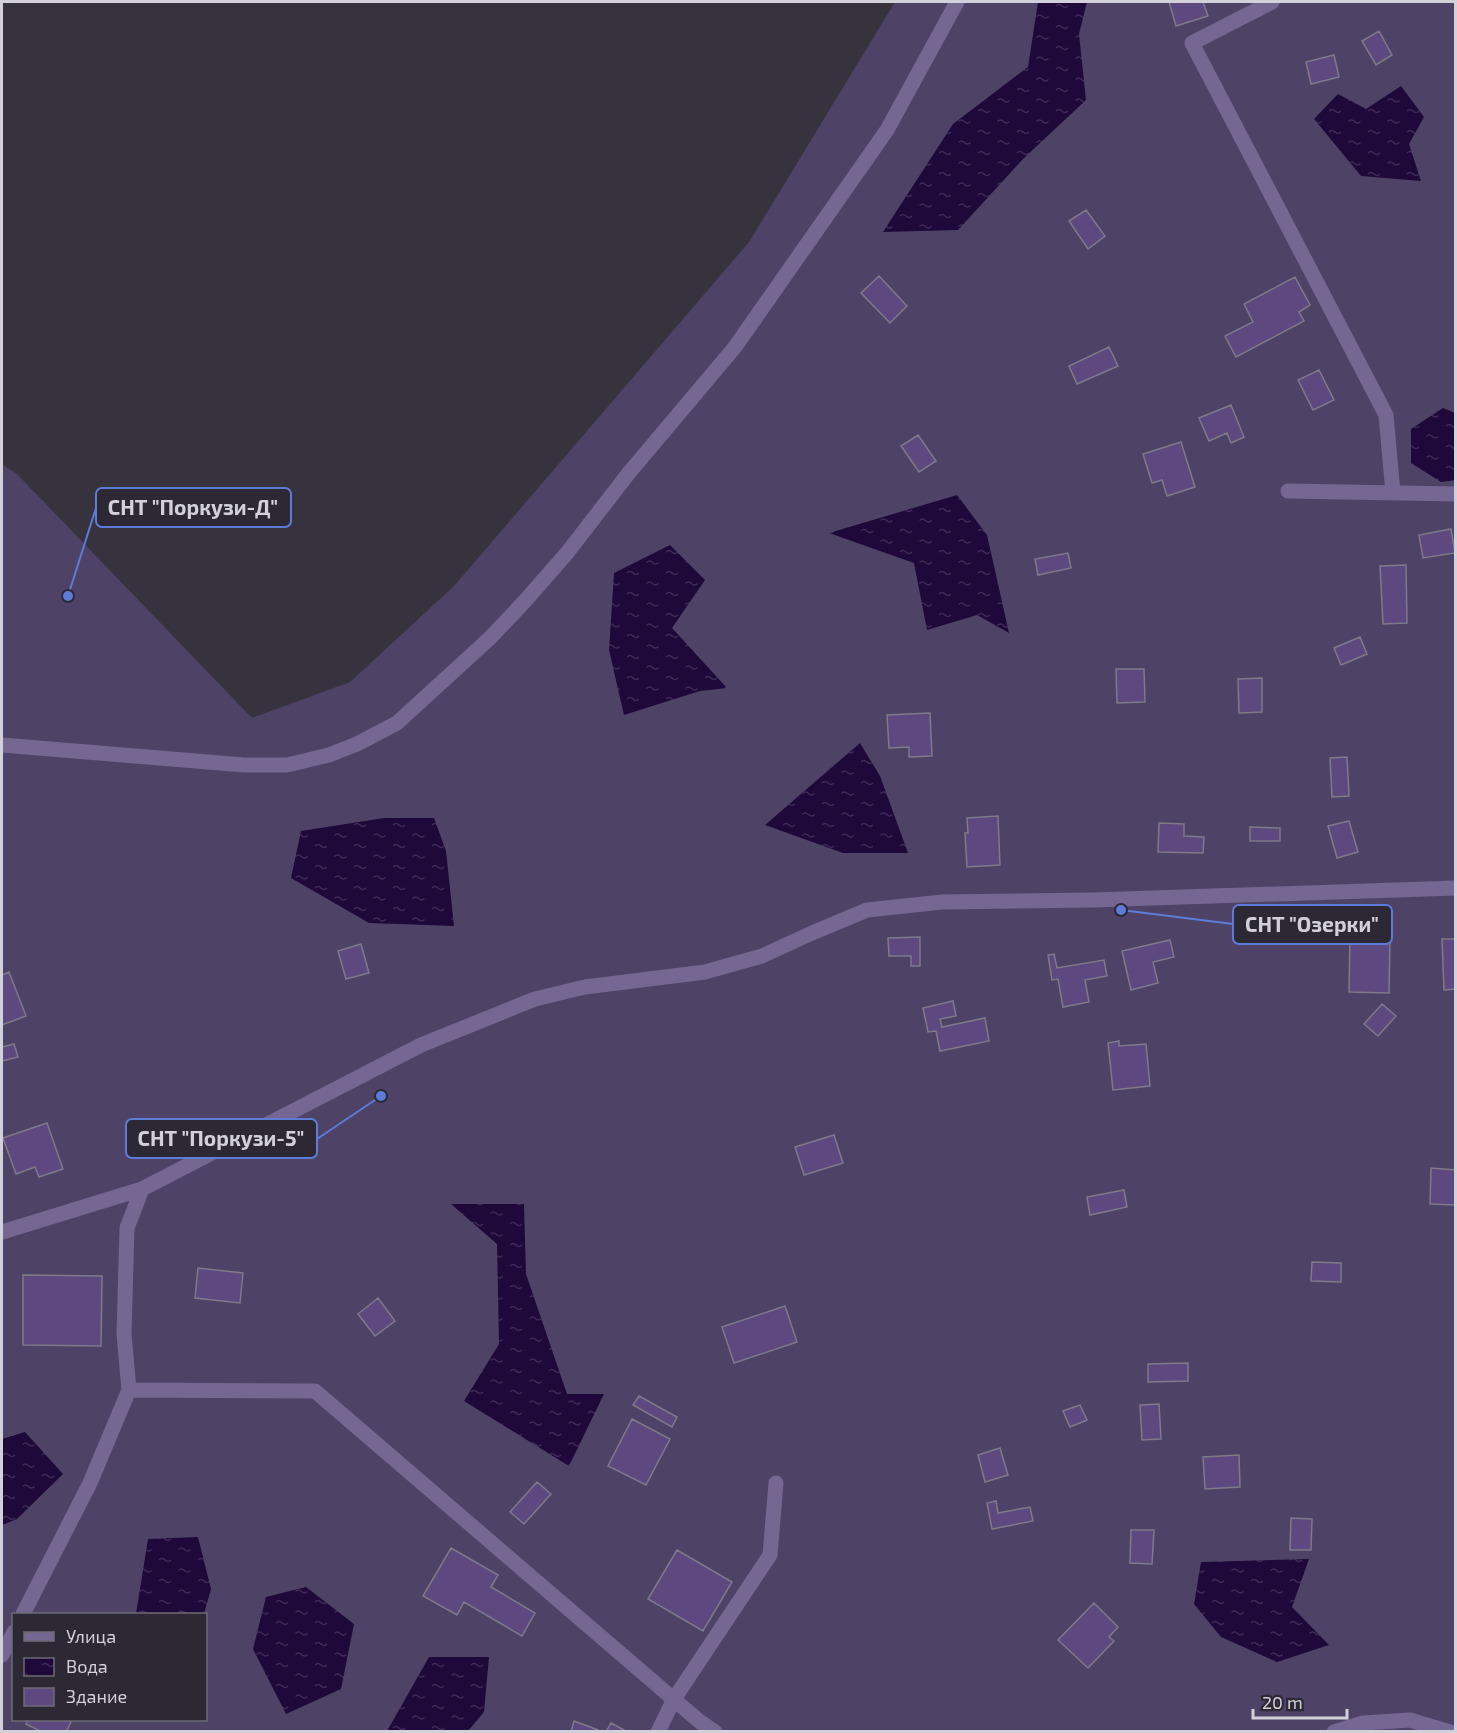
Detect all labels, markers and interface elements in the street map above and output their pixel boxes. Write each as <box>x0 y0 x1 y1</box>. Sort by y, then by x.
callout: СНТ "Поркузи-Д" <box>96 488 291 527</box>
text: СНТ "Поркузи-Д" <box>108 494 278 519</box>
callout: СНТ "Озерки" <box>1233 905 1392 944</box>
text: СНТ "Озерки" <box>1245 911 1379 936</box>
callout: СНТ "Поркузи-5" <box>126 1119 317 1158</box>
text: СНТ "Поркузи-5" <box>138 1125 304 1150</box>
legend <box>12 1613 207 1721</box>
text: Улица <box>66 1625 116 1647</box>
text: Вода <box>66 1655 108 1677</box>
scale bar <box>1253 1682 1348 1720</box>
text: Здание <box>66 1685 127 1707</box>
text: 20 m <box>1262 1691 1303 1713</box>

